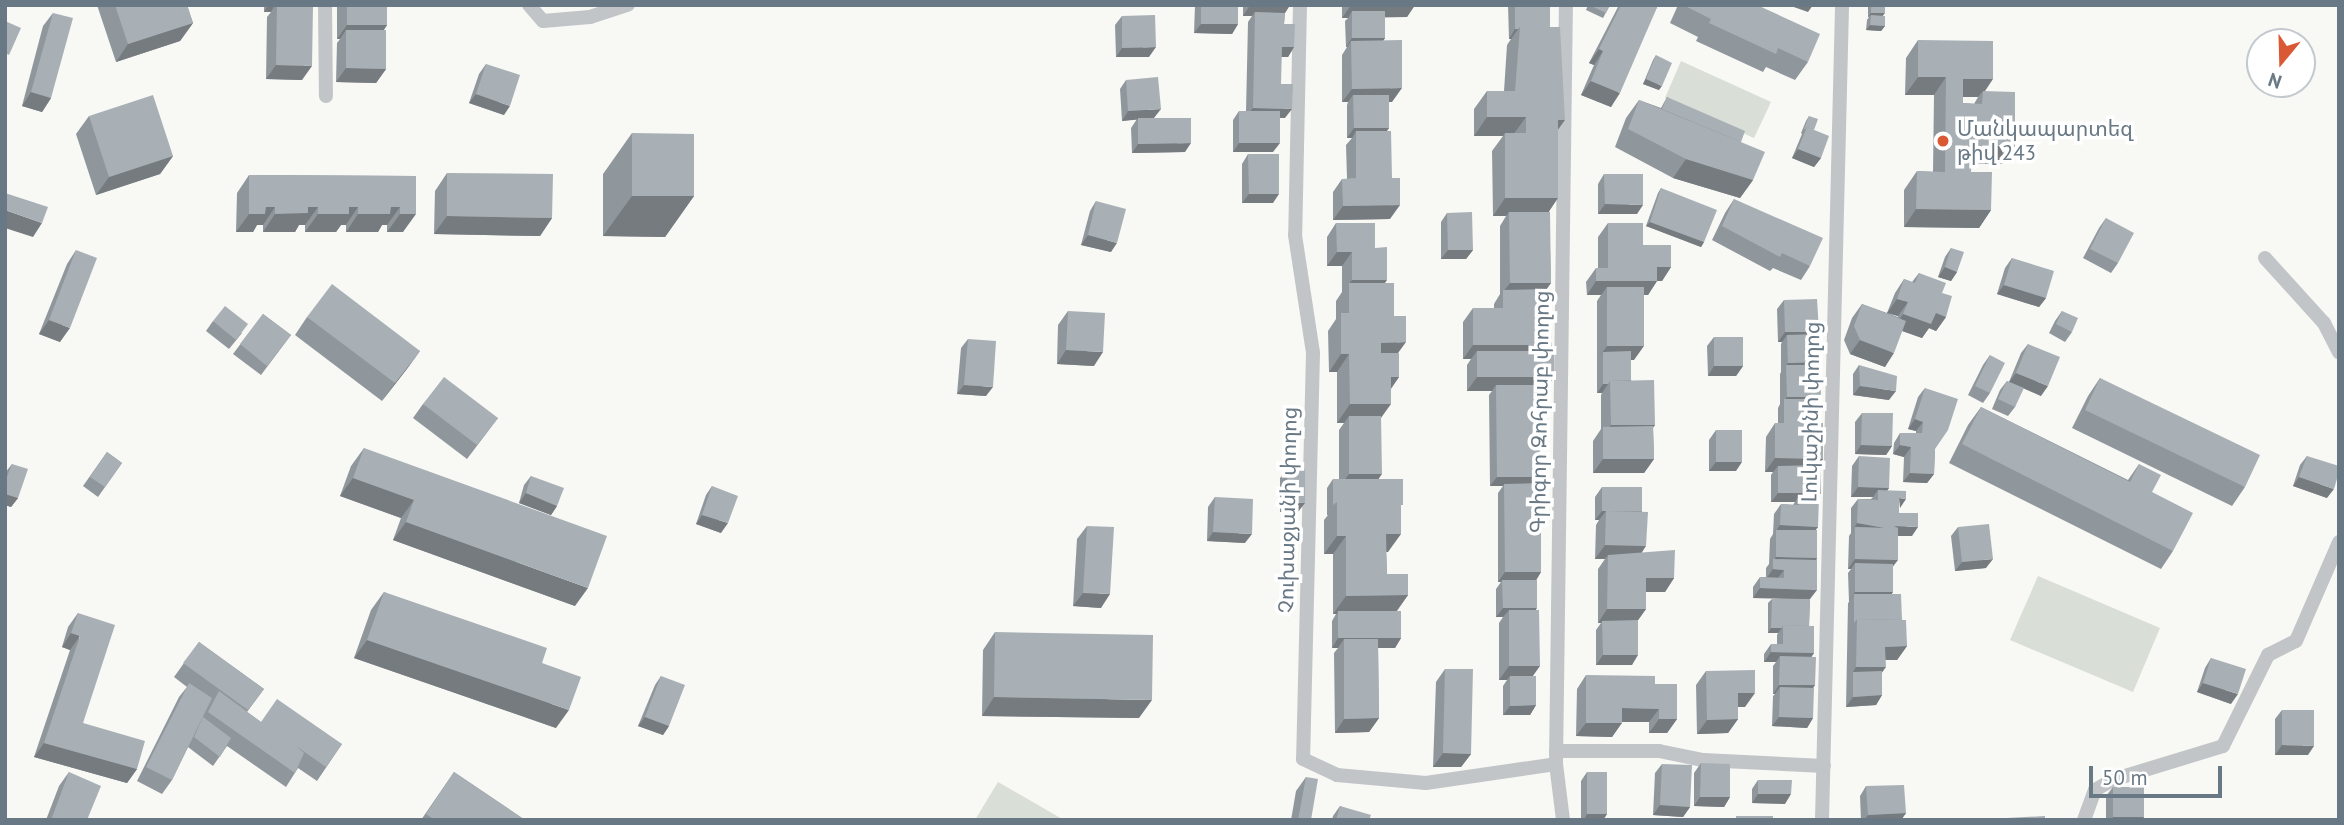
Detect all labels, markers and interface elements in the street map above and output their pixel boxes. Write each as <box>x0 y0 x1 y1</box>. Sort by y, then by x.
north arrow <box>2246 28 2316 98</box>
text: N <box>2265 68 2285 94</box>
place label: Մանկապարտեզ թիվ 243 <box>1957 116 2133 166</box>
marker: Մանկապարտեզ թիվ 243 <box>1935 133 1951 149</box>
street label: Գրիգոր Զոհրաբ փողոց <box>1525 290 1555 534</box>
street label: Լուկաշինի փողոց <box>1797 321 1825 503</box>
street label: Չուխաջյանի փողոց <box>1274 406 1302 614</box>
scale bar <box>2092 752 2225 796</box>
text: 50 m <box>2102 764 2148 791</box>

